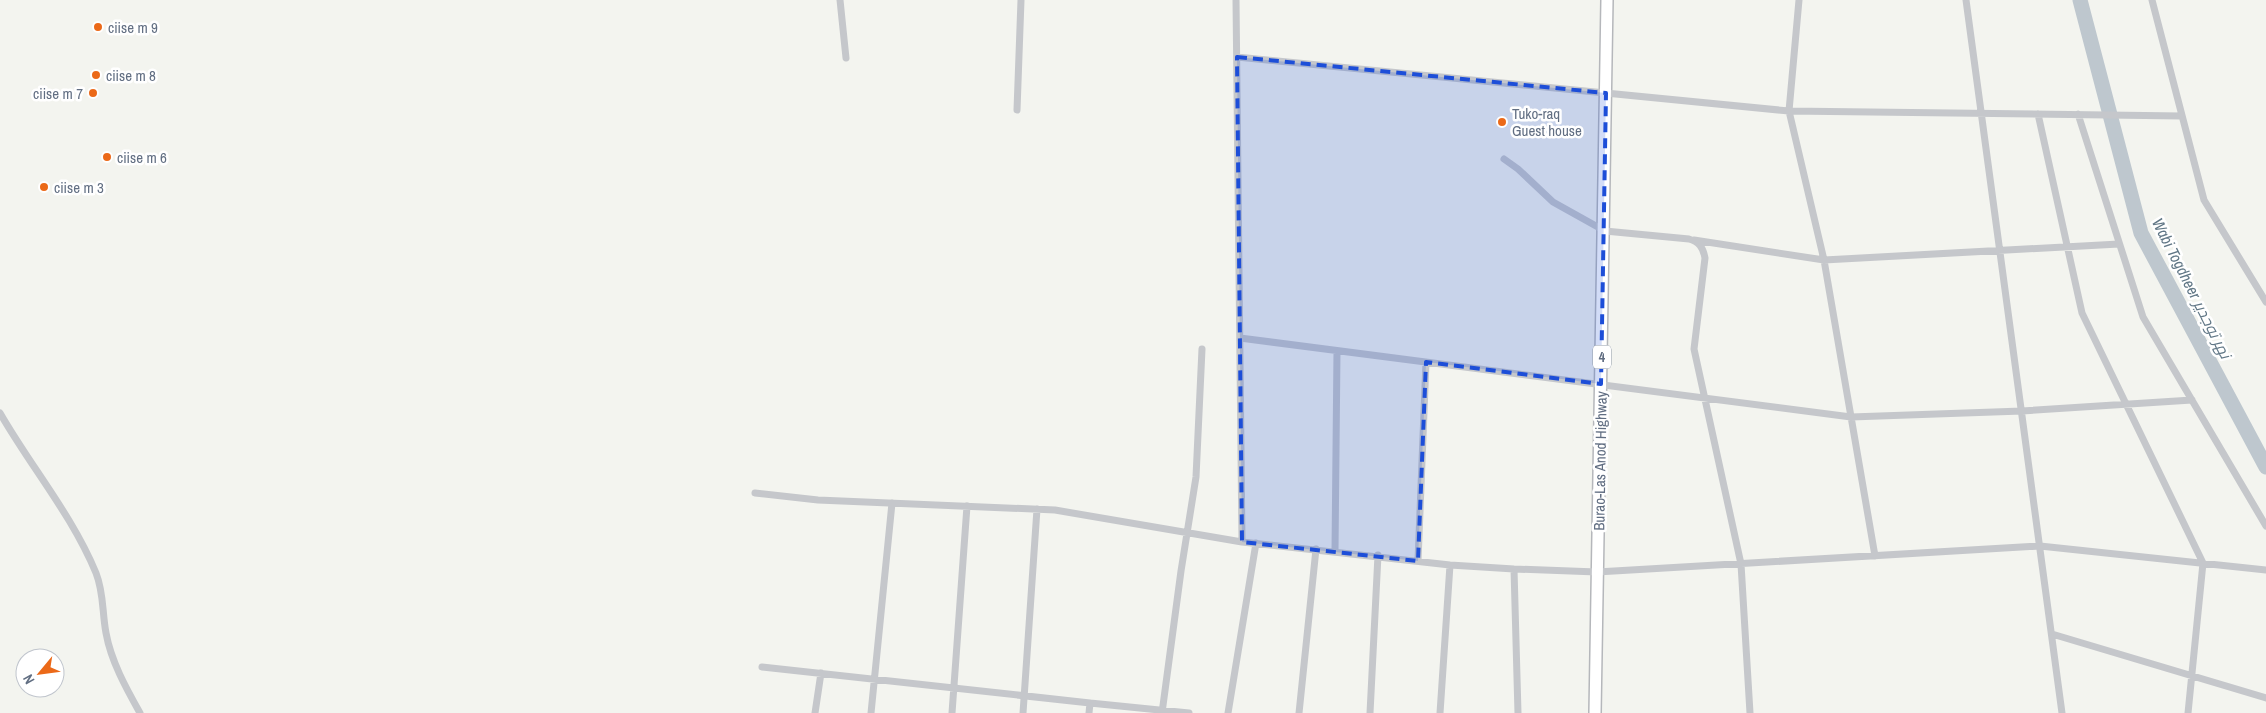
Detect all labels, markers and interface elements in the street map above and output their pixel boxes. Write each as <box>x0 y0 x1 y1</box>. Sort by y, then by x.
place label: ciise m 9 <box>108 17 158 38</box>
marker: ciise m 9 <box>92 21 104 33</box>
place label: ciise m 8 <box>106 65 156 86</box>
marker: ciise m 8 <box>90 69 102 81</box>
place label: ciise m 7 <box>33 83 83 104</box>
marker: ciise m 7 <box>87 87 99 99</box>
place label: Tuko-raq Guest house <box>1512 103 1582 141</box>
marker: Tuko-raq Guest house <box>1496 116 1508 128</box>
place label: ciise m 6 <box>117 147 167 168</box>
marker: ciise m 6 <box>101 151 113 163</box>
place label: ciise m 3 <box>54 177 104 198</box>
marker: ciise m 3 <box>38 181 50 193</box>
water label: Wabi Togdheer نهر توجدير <box>2147 214 2238 364</box>
road number: 4 <box>1593 346 1611 368</box>
street label: Burao-Las Anod Highway <box>1588 390 1612 531</box>
north arrow <box>15 648 65 698</box>
text: N <box>19 671 39 687</box>

